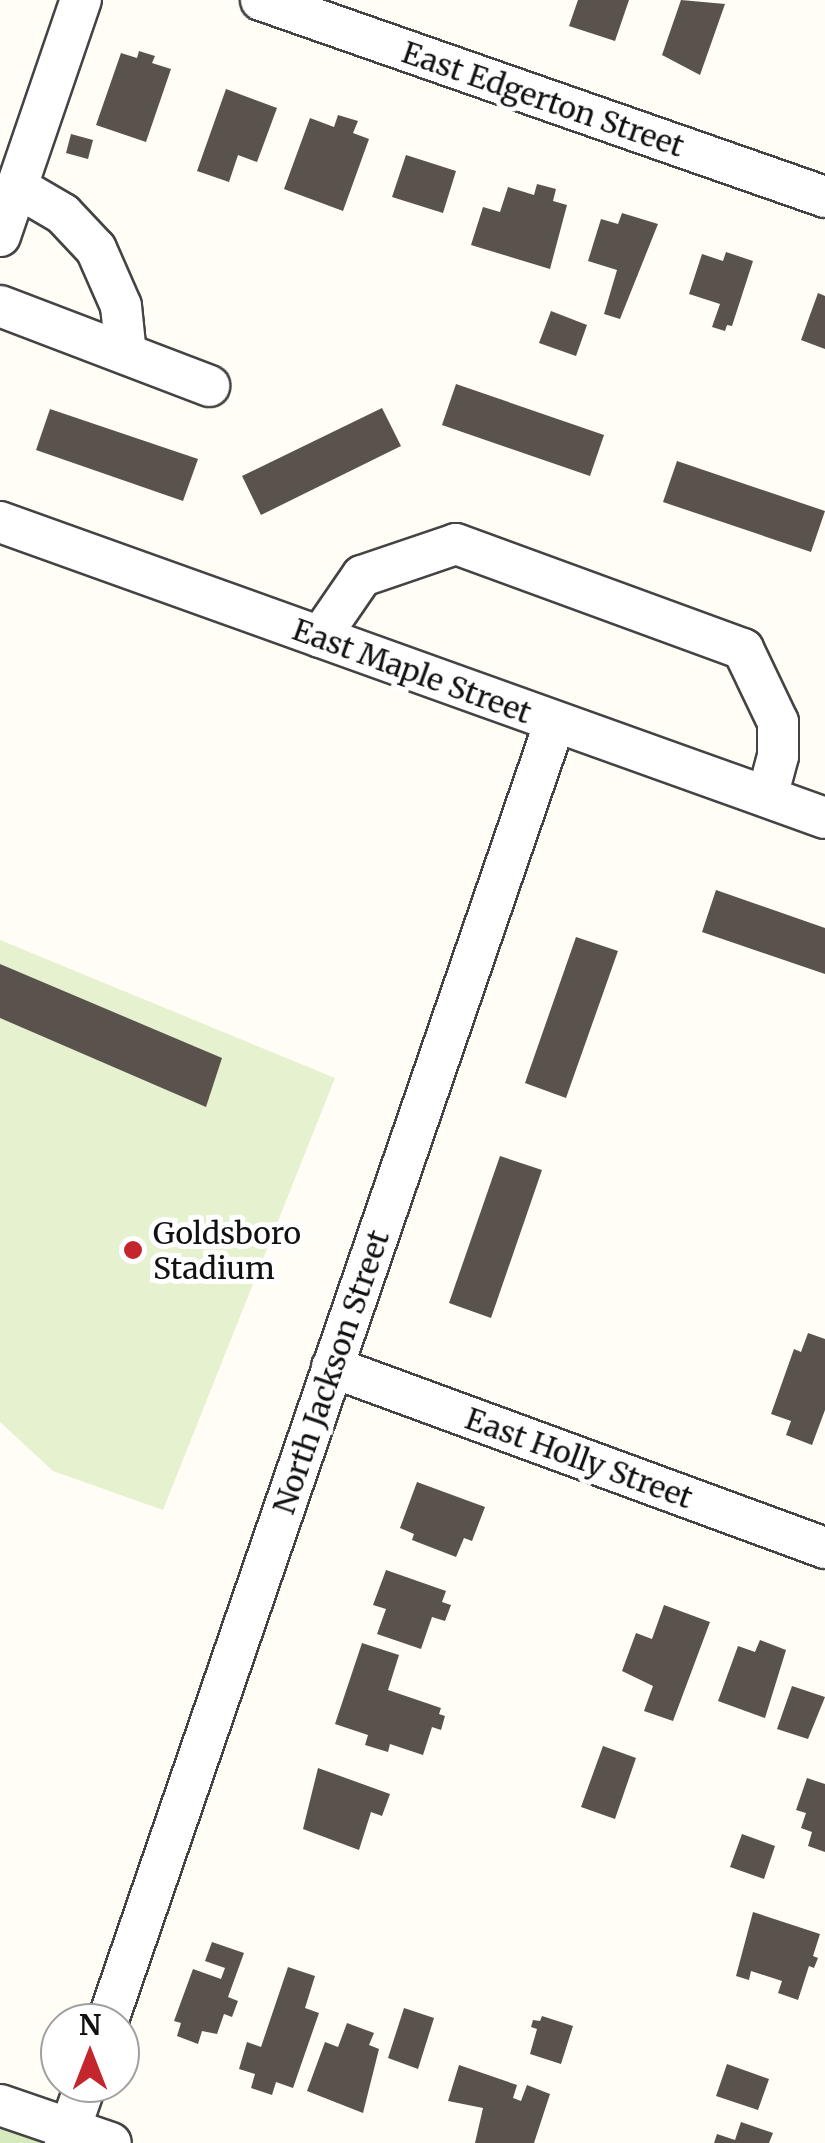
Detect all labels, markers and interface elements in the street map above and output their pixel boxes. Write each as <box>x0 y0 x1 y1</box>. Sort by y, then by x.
street label: East Edgerton Street <box>397 34 689 164</box>
street label: East Maple Street <box>288 611 536 731</box>
place label: Goldsboro Stadium <box>153 1215 301 1286</box>
street label: North Jackson Street <box>266 1225 396 1519</box>
marker: Goldsboro Stadium <box>122 1239 144 1261</box>
street label: East Holly Street <box>461 1400 697 1516</box>
north arrow <box>40 2003 140 2103</box>
text: N <box>79 2007 101 2043</box>

